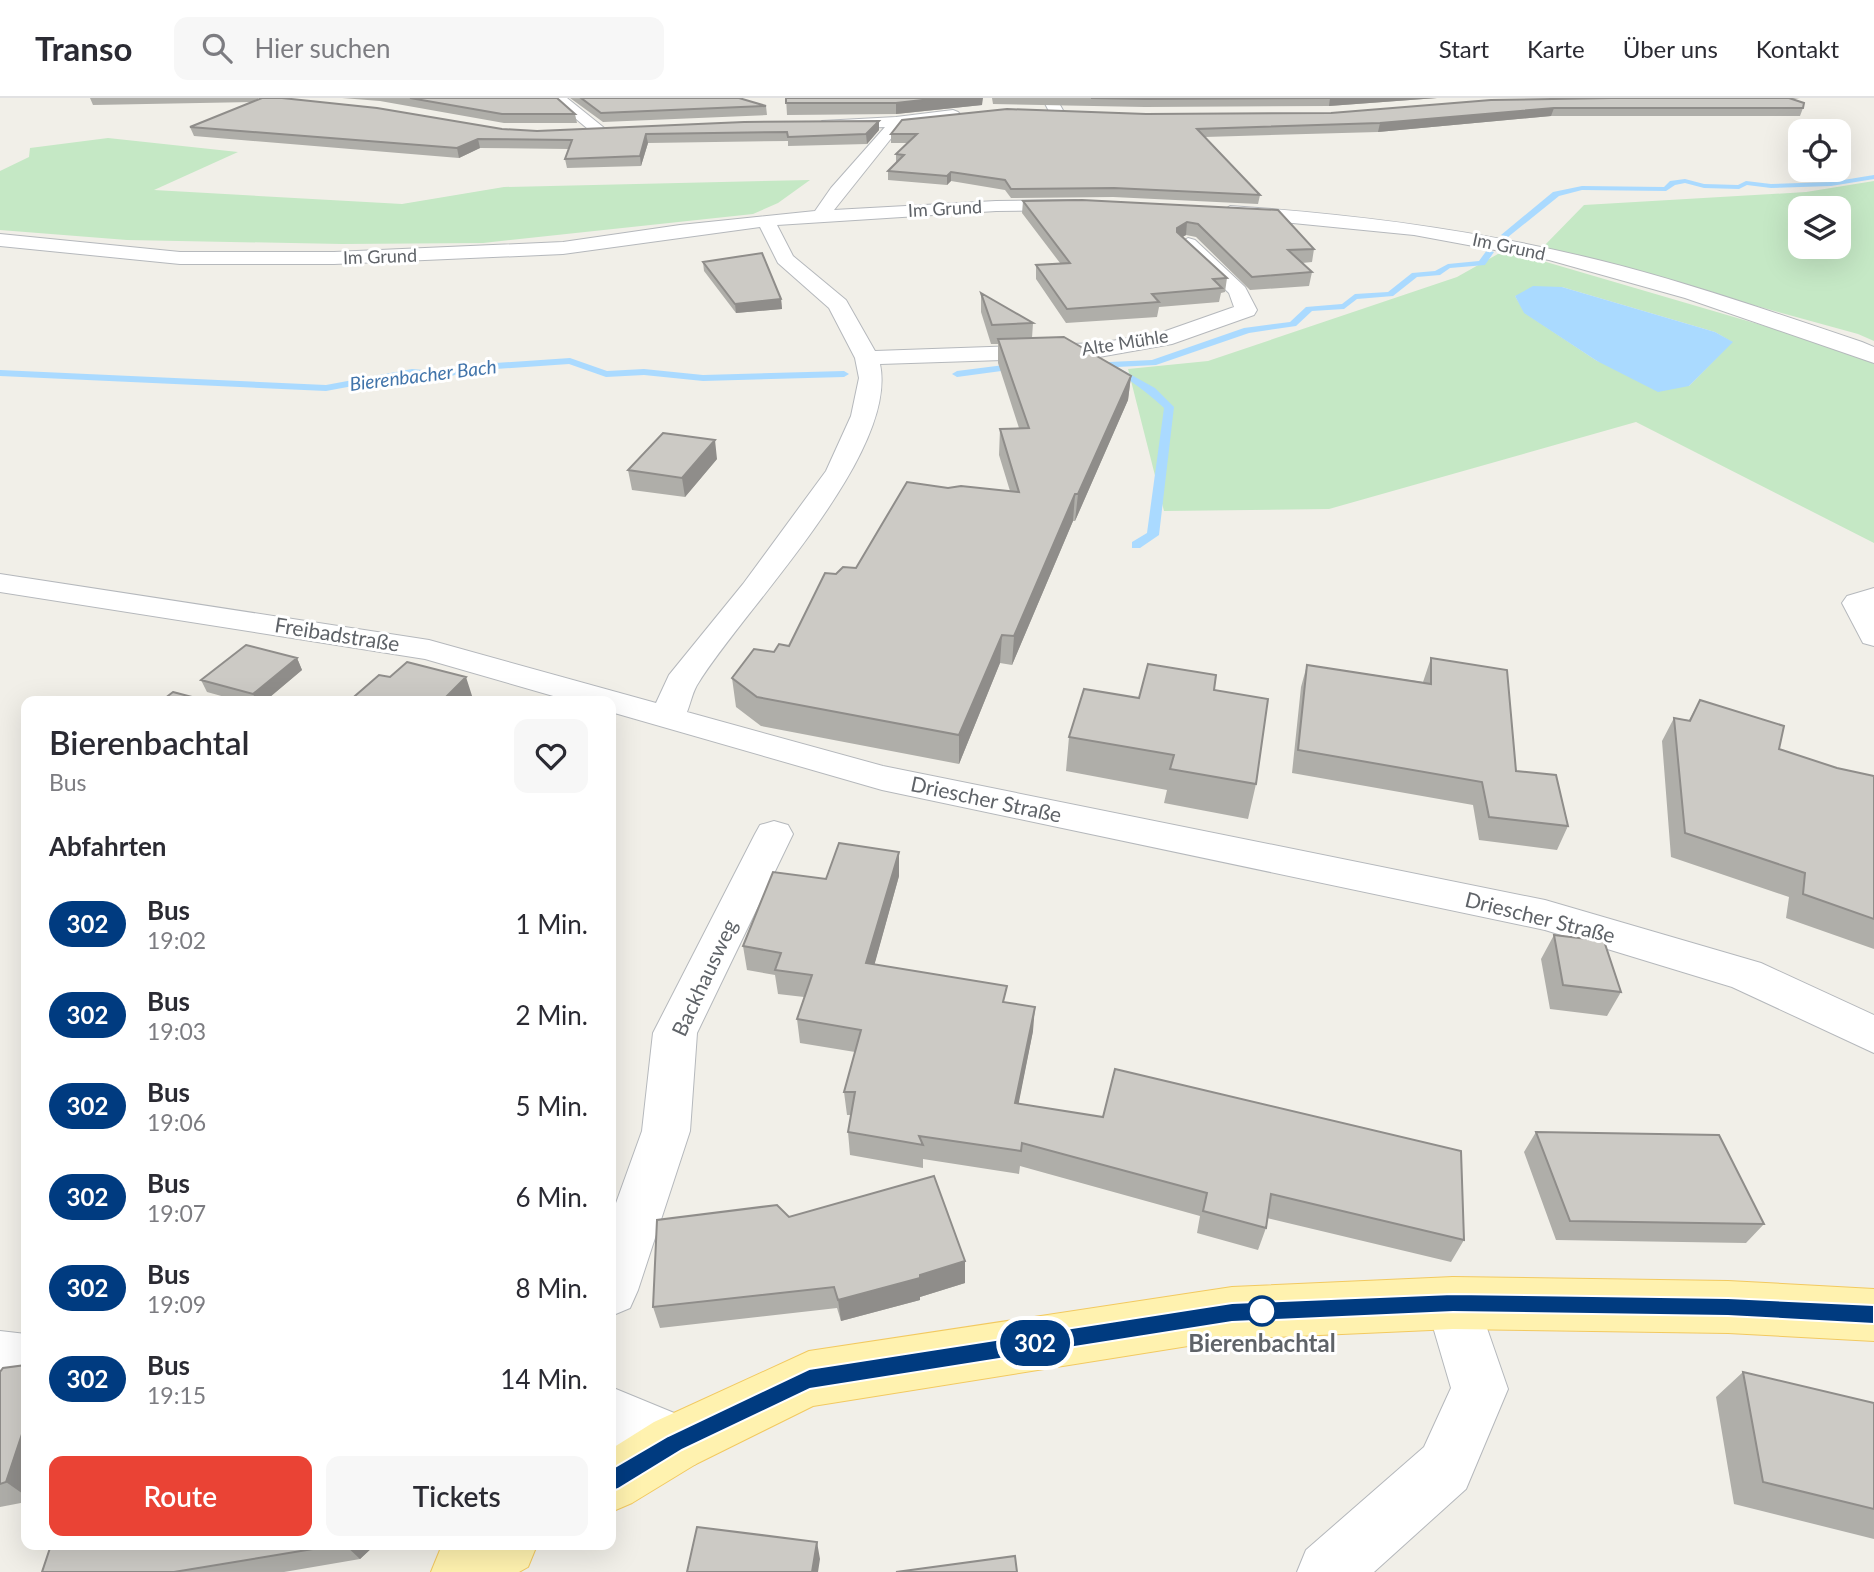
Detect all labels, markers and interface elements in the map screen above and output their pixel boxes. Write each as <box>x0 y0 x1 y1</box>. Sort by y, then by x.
search box <box>174 17 664 80</box>
text: Transo <box>35 28 132 68</box>
icon: search <box>198 29 236 67</box>
text: Hier suchen <box>254 32 391 64</box>
text: Start <box>1439 34 1489 63</box>
text: Karte <box>1527 34 1585 63</box>
text: Über uns <box>1623 34 1718 63</box>
text: Kontakt <box>1756 34 1839 63</box>
map controls <box>1788 119 1851 259</box>
button: locate <box>1788 119 1851 182</box>
street label: Im Grund <box>907 195 982 221</box>
button: layers <box>1788 196 1851 259</box>
street label: Im Grund <box>1471 228 1548 264</box>
street label: Im Grund <box>343 244 417 268</box>
street label: Alte Mühle <box>1080 324 1170 360</box>
water label: Bierenbacher Bach <box>348 354 498 395</box>
street label: Freibadstraße <box>273 611 401 656</box>
button: heart <box>514 719 588 793</box>
text: Bierenbachtal <box>49 722 250 762</box>
text: Bus <box>49 768 86 796</box>
street label: Driescher Straße <box>909 770 1064 827</box>
text: Abfahrten <box>49 830 167 862</box>
street label: Driescher Straße <box>1463 886 1618 947</box>
text: Bus <box>147 894 190 926</box>
text: 1 Min. <box>515 908 588 940</box>
text: 302 <box>67 909 108 938</box>
street label: Backhausweg <box>666 915 742 1040</box>
text: 19:02 <box>147 926 206 954</box>
text: Bus <box>147 985 190 1017</box>
text: 2 Min. <box>515 999 588 1031</box>
text: 302 <box>67 1000 108 1029</box>
text: 19:03 <box>147 1017 206 1045</box>
text: Bus <box>147 1076 190 1108</box>
text: 5 Min. <box>515 1090 588 1122</box>
text: 302 <box>67 1091 108 1120</box>
text: 19:06 <box>147 1108 206 1136</box>
text: Bus <box>147 1167 190 1199</box>
text: 6 Min. <box>515 1181 588 1213</box>
text: 302 <box>67 1182 108 1211</box>
text: 19:07 <box>147 1199 206 1227</box>
text: Bus <box>147 1258 190 1290</box>
text: 8 Min. <box>515 1272 588 1304</box>
text: 302 <box>67 1273 108 1302</box>
text: 19:09 <box>147 1290 206 1318</box>
marker: Bierenbachtal <box>1247 1296 1277 1326</box>
line badge: 302 <box>995 1320 1075 1366</box>
text: 302 <box>1014 1328 1056 1357</box>
place label: Bierenbachtal <box>1188 1328 1336 1357</box>
text: Bus <box>147 1349 190 1381</box>
text: 14 Min. <box>500 1363 588 1395</box>
text: 302 <box>67 1364 108 1393</box>
text: 19:15 <box>147 1381 206 1409</box>
button: Route <box>49 1456 312 1536</box>
button: Tickets <box>326 1456 588 1536</box>

